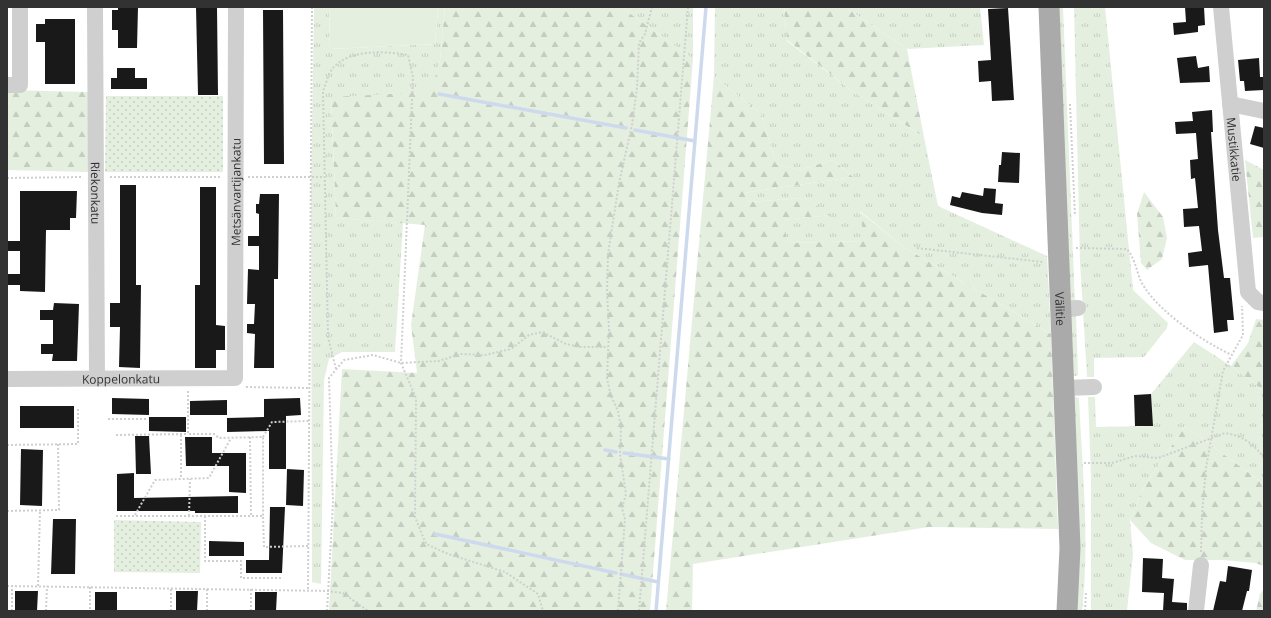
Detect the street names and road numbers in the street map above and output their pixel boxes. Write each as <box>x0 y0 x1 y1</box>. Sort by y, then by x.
street label: Mustikkatie <box>1223 116 1246 183</box>
street label: Metsänvartijankatu <box>227 138 244 246</box>
street label: Riekonkatu <box>87 162 105 224</box>
street label: Välitie <box>1052 291 1070 326</box>
street label: Koppelonkatu <box>82 370 160 387</box>

